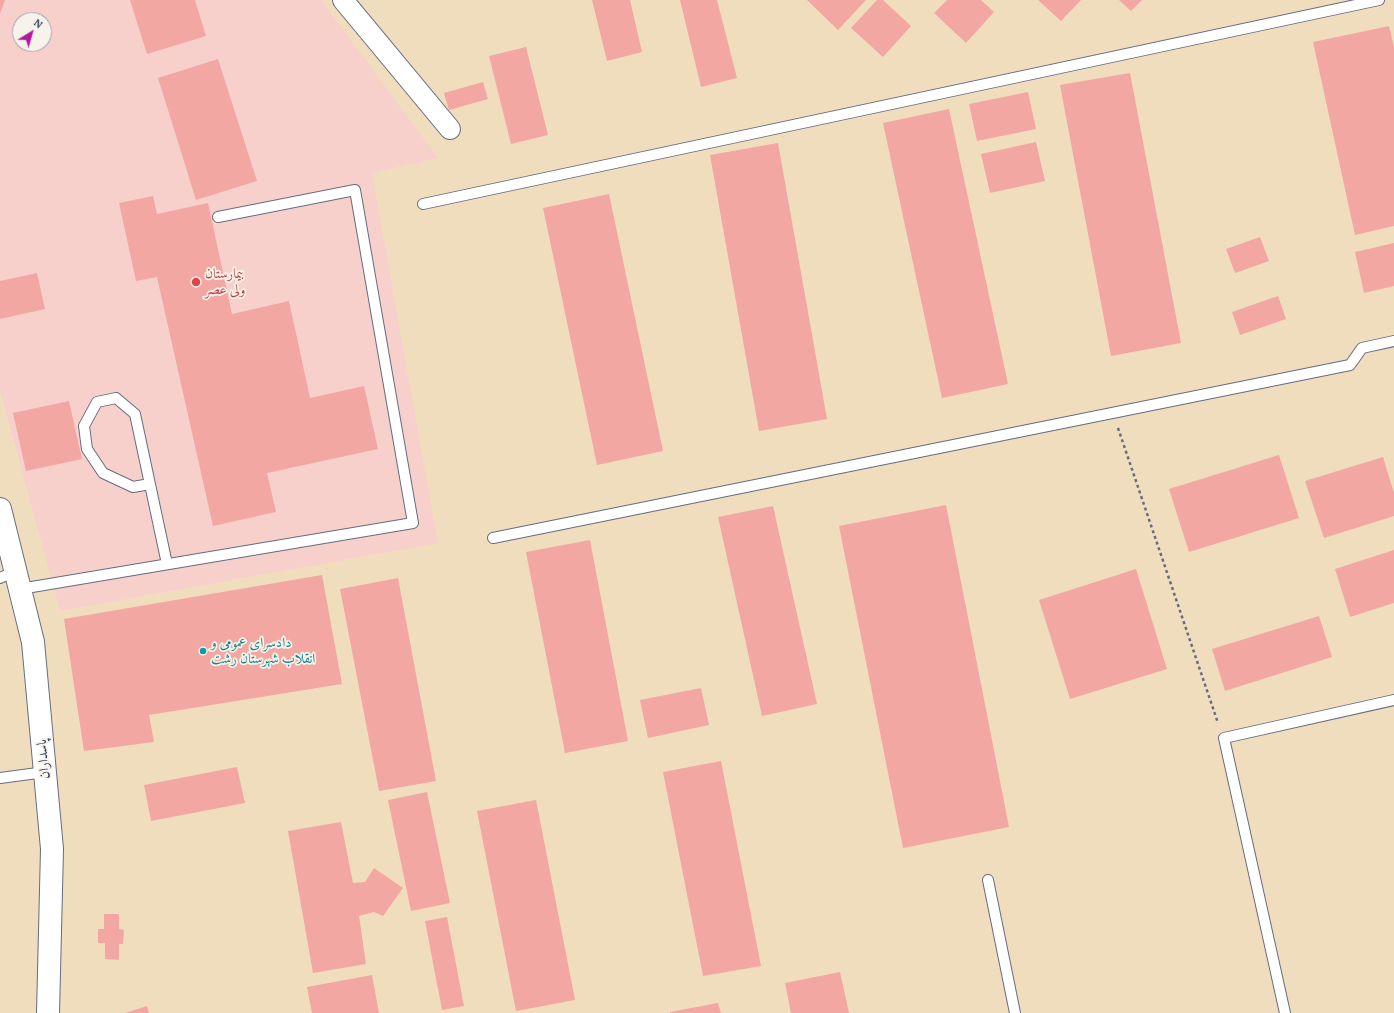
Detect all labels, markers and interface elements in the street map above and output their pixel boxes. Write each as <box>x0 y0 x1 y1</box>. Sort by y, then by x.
north arrow <box>12 12 52 52</box>
text: N <box>31 15 46 32</box>
place label: بیمارستان ولی عصر <box>205 266 245 298</box>
marker: بیمارستان ولی عصر <box>190 276 202 288</box>
place label: دادسرای عمومی و انقلاب شهرستان رشت <box>211 635 315 668</box>
marker: دادسرای عمومی و انقلاب شهرستان رشت <box>198 646 208 656</box>
street label: پاسداران <box>34 738 54 780</box>

